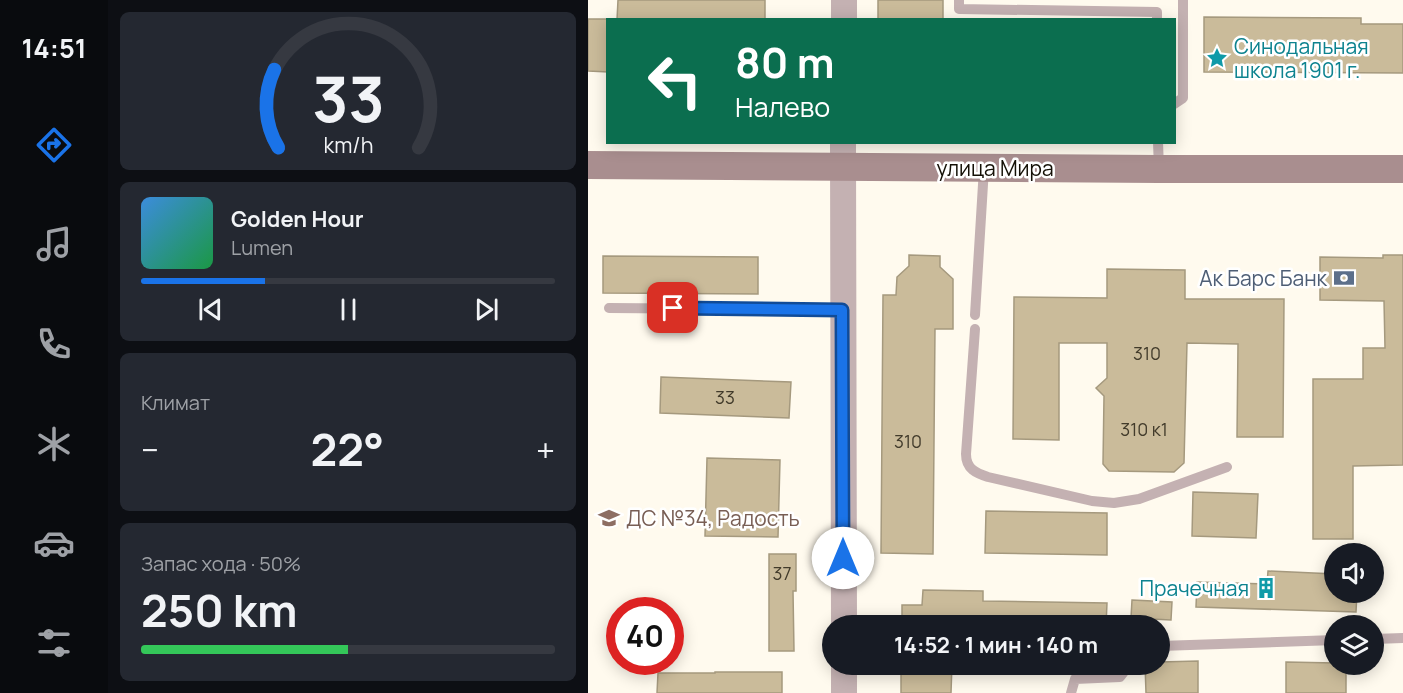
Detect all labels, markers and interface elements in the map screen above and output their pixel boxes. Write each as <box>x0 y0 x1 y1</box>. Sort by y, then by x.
text: 14:51 <box>21 29 87 66</box>
place label: Синодальная школа 1901 г. <box>1234 32 1369 84</box>
text: 80 m <box>735 33 835 91</box>
icon: left <box>636 42 714 120</box>
place icon: Синодальная школа 1901 г. <box>1205 46 1229 70</box>
text: 33 <box>312 55 384 141</box>
text: Налево <box>735 88 830 125</box>
icon: directions <box>33 124 75 166</box>
text: km/h <box>323 131 373 160</box>
street label: улица Мира <box>936 154 1054 182</box>
text: Golden Hour <box>231 204 364 234</box>
icon: music <box>33 223 75 265</box>
text: Lumen <box>231 234 293 261</box>
place label: Ак Барс Банк <box>1199 264 1328 292</box>
bank icon: Ак Барс Банк <box>1332 266 1356 290</box>
pin <box>647 282 698 333</box>
icon: arrive <box>656 291 689 324</box>
icon: previous <box>194 293 227 326</box>
icon: pause <box>332 293 365 326</box>
icon: next <box>470 293 503 326</box>
icon: phone <box>33 323 75 365</box>
house number: 310 <box>1133 341 1161 365</box>
house number: 33 <box>715 385 735 409</box>
text: Климат <box>141 389 210 416</box>
house number: 310 к1 <box>1120 417 1168 441</box>
text: 22° <box>310 418 384 480</box>
icon: climate <box>33 423 75 465</box>
text: − <box>141 427 159 472</box>
text: + <box>536 427 555 472</box>
house number: 310 <box>894 429 922 453</box>
place label: ДС №34, Радость <box>626 504 800 532</box>
school or university icon: ДС №34, Радость <box>597 506 621 530</box>
icon: car <box>33 522 75 564</box>
position arrow <box>811 526 875 590</box>
map controls <box>1324 543 1384 675</box>
button: sound <box>1324 543 1384 603</box>
text: Запас хода · 50% <box>141 550 301 577</box>
house number: 37 <box>773 561 792 585</box>
place label: Прачечная <box>1140 574 1249 602</box>
building icon: Прачечная <box>1254 576 1278 600</box>
text: 250 km <box>141 579 297 641</box>
speed limit sign: 40 <box>606 597 684 675</box>
button: layers <box>1324 615 1384 675</box>
icon: filters <box>33 622 75 664</box>
text: 14:52 · 1 мин · 140 m <box>894 630 1098 660</box>

